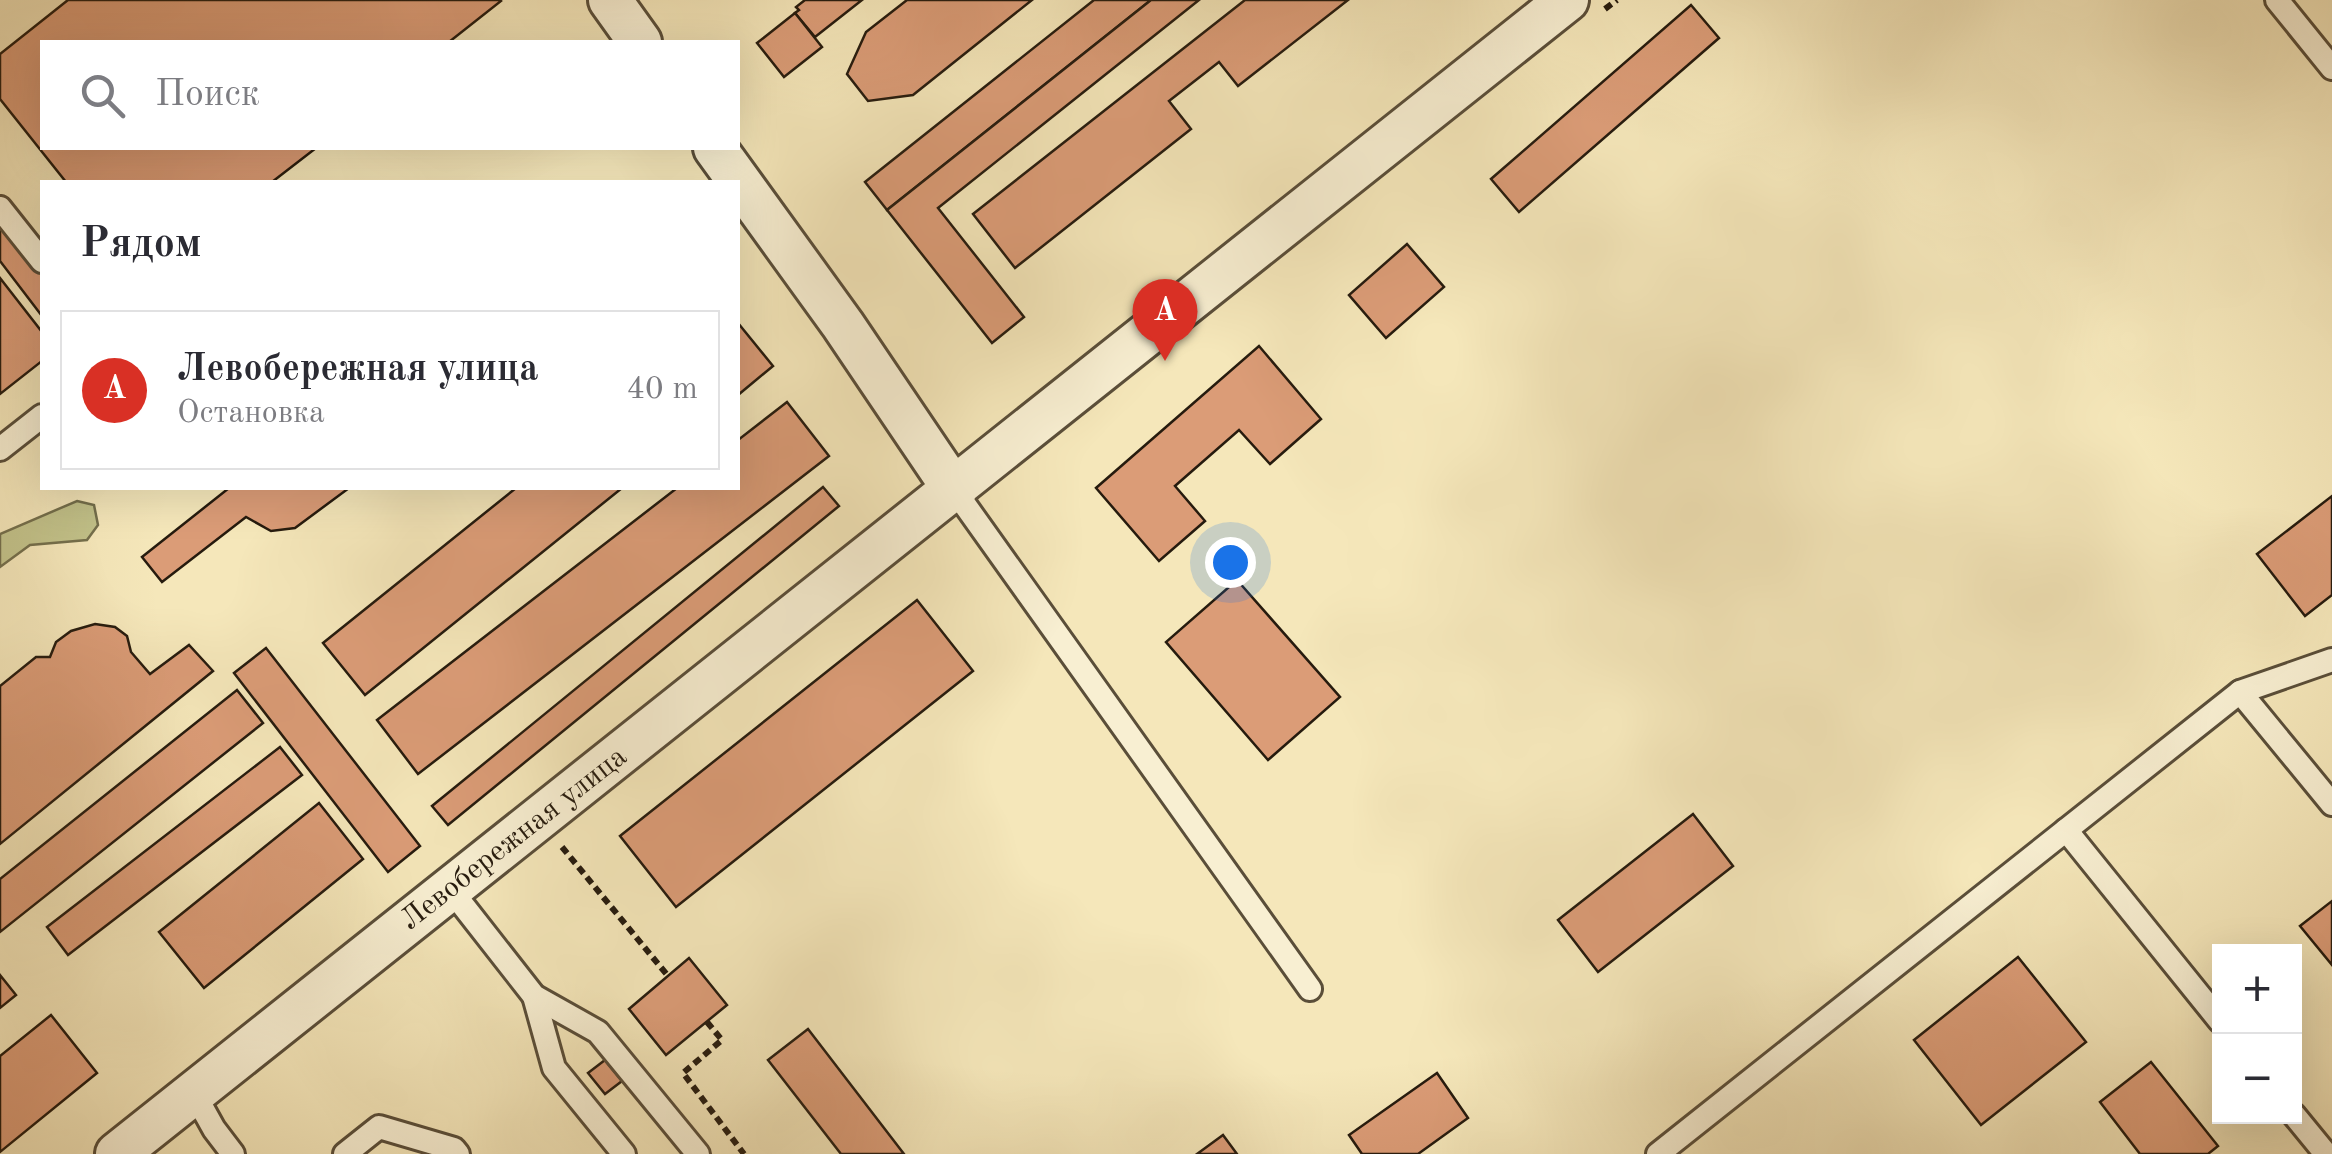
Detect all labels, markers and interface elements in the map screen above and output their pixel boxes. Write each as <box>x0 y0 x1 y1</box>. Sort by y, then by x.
search box <box>40 40 740 150</box>
icon: search <box>75 68 130 123</box>
text: Поиск <box>155 76 260 114</box>
text: Рядом <box>80 224 202 266</box>
pin: A <box>1132 278 1198 361</box>
text: Левобережная улица <box>177 351 539 389</box>
text: A <box>102 374 127 406</box>
text: 40 m <box>627 374 698 406</box>
text: Остановка <box>177 398 325 430</box>
your location <box>1205 537 1256 588</box>
street label: Левобережная улица <box>395 741 633 936</box>
map controls <box>2212 944 2302 1124</box>
button: + <box>2212 944 2302 1034</box>
button: − <box>2212 1034 2302 1124</box>

